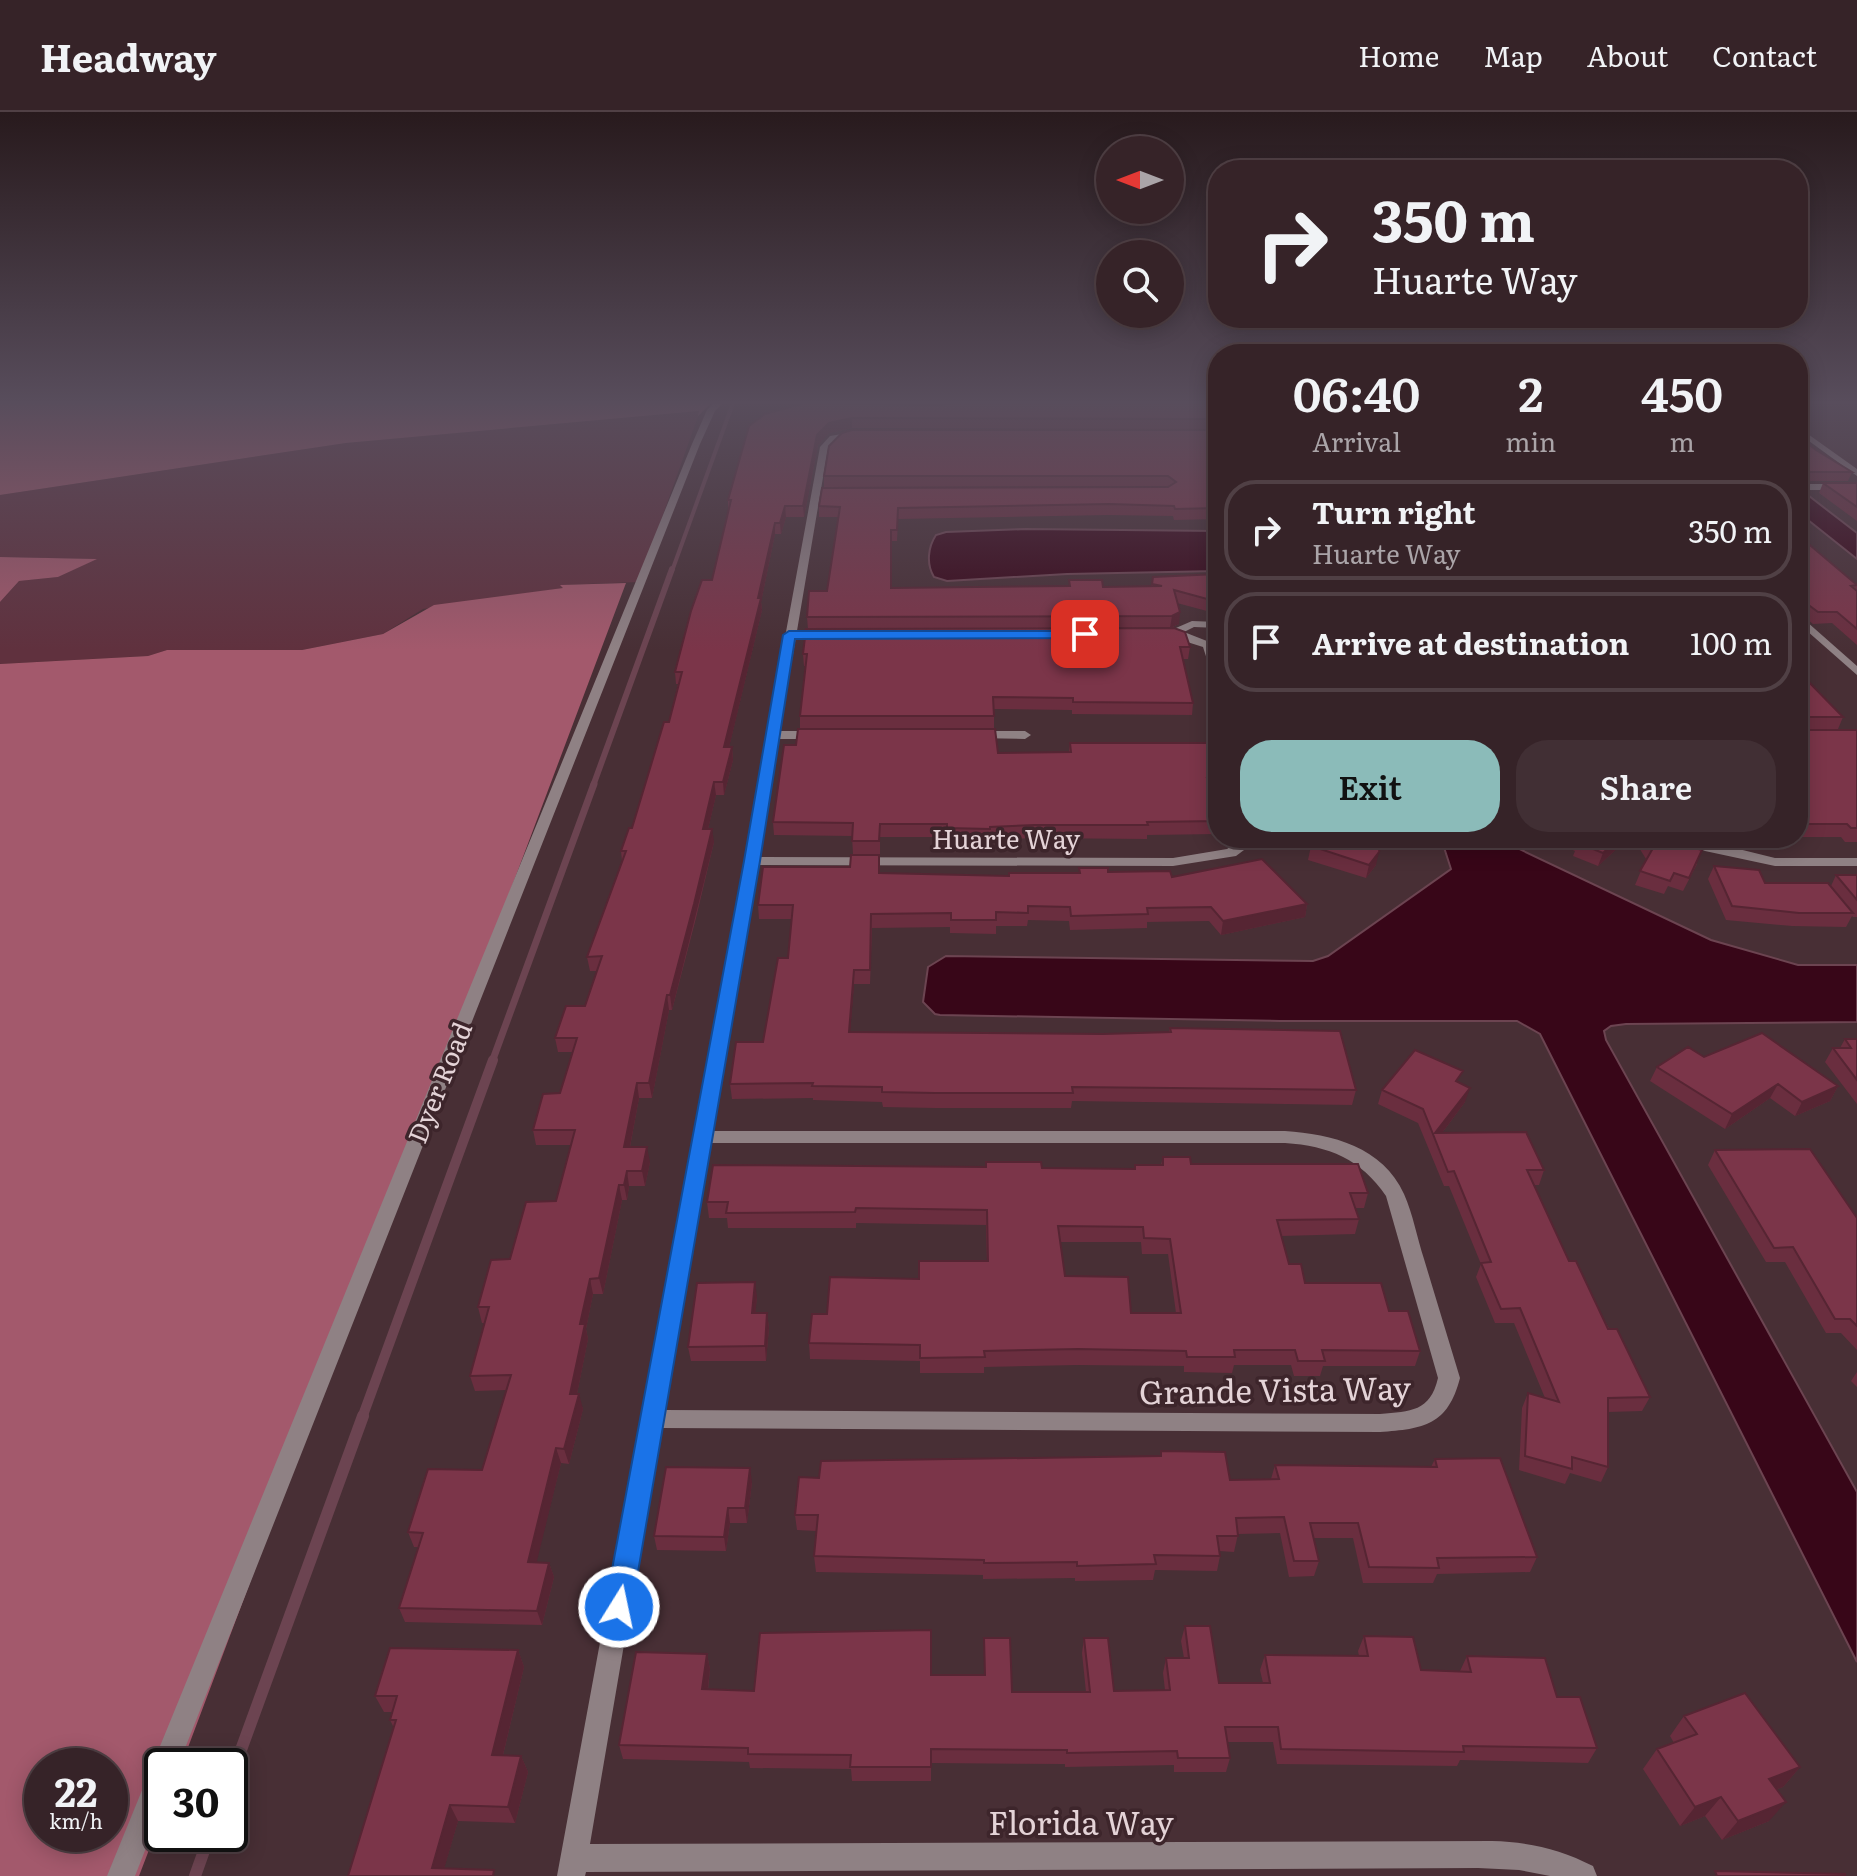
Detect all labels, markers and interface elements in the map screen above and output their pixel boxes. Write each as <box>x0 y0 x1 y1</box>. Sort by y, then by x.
text: Headway <box>40 27 216 84</box>
text: Home <box>1358 34 1439 76</box>
text: Map <box>1483 34 1543 76</box>
text: About <box>1587 34 1668 76</box>
text: Contact <box>1712 34 1817 76</box>
north arrow <box>1096 136 1184 224</box>
map controls <box>1096 136 1184 328</box>
text: 350 m <box>1372 176 1535 259</box>
icon: right <box>1240 192 1344 296</box>
button: search <box>1096 240 1184 328</box>
text: Huarte Way <box>1372 252 1578 305</box>
text: 06:40 <box>1293 356 1420 427</box>
text: 2 <box>1518 356 1543 427</box>
text: 450 <box>1641 356 1723 427</box>
text: Arrival <box>1312 421 1401 460</box>
text: min <box>1505 421 1556 460</box>
text: m <box>1670 421 1695 460</box>
text: Turn right <box>1312 489 1476 533</box>
icon: right <box>1244 508 1288 552</box>
text: 350 m <box>1688 508 1772 552</box>
text: Huarte Way <box>1312 533 1460 572</box>
pin <box>1051 600 1119 668</box>
icon: arrive <box>1063 612 1107 656</box>
icon: arrive <box>1244 620 1288 664</box>
text: Arrive at destination <box>1312 620 1629 664</box>
text: 100 m <box>1690 620 1772 664</box>
button: Exit <box>1240 740 1500 832</box>
button: Share <box>1516 740 1776 832</box>
street label: Huarte Way <box>932 818 1080 857</box>
street label: Dyer Road <box>396 1015 480 1149</box>
street label: Grande Vista Way <box>1139 1362 1412 1414</box>
position arrow <box>577 1565 661 1649</box>
speed limit sign: 30 <box>144 1748 248 1852</box>
text: 22 <box>55 1760 97 1819</box>
street label: Florida Way <box>988 1797 1174 1845</box>
text: km/h <box>49 1805 103 1835</box>

